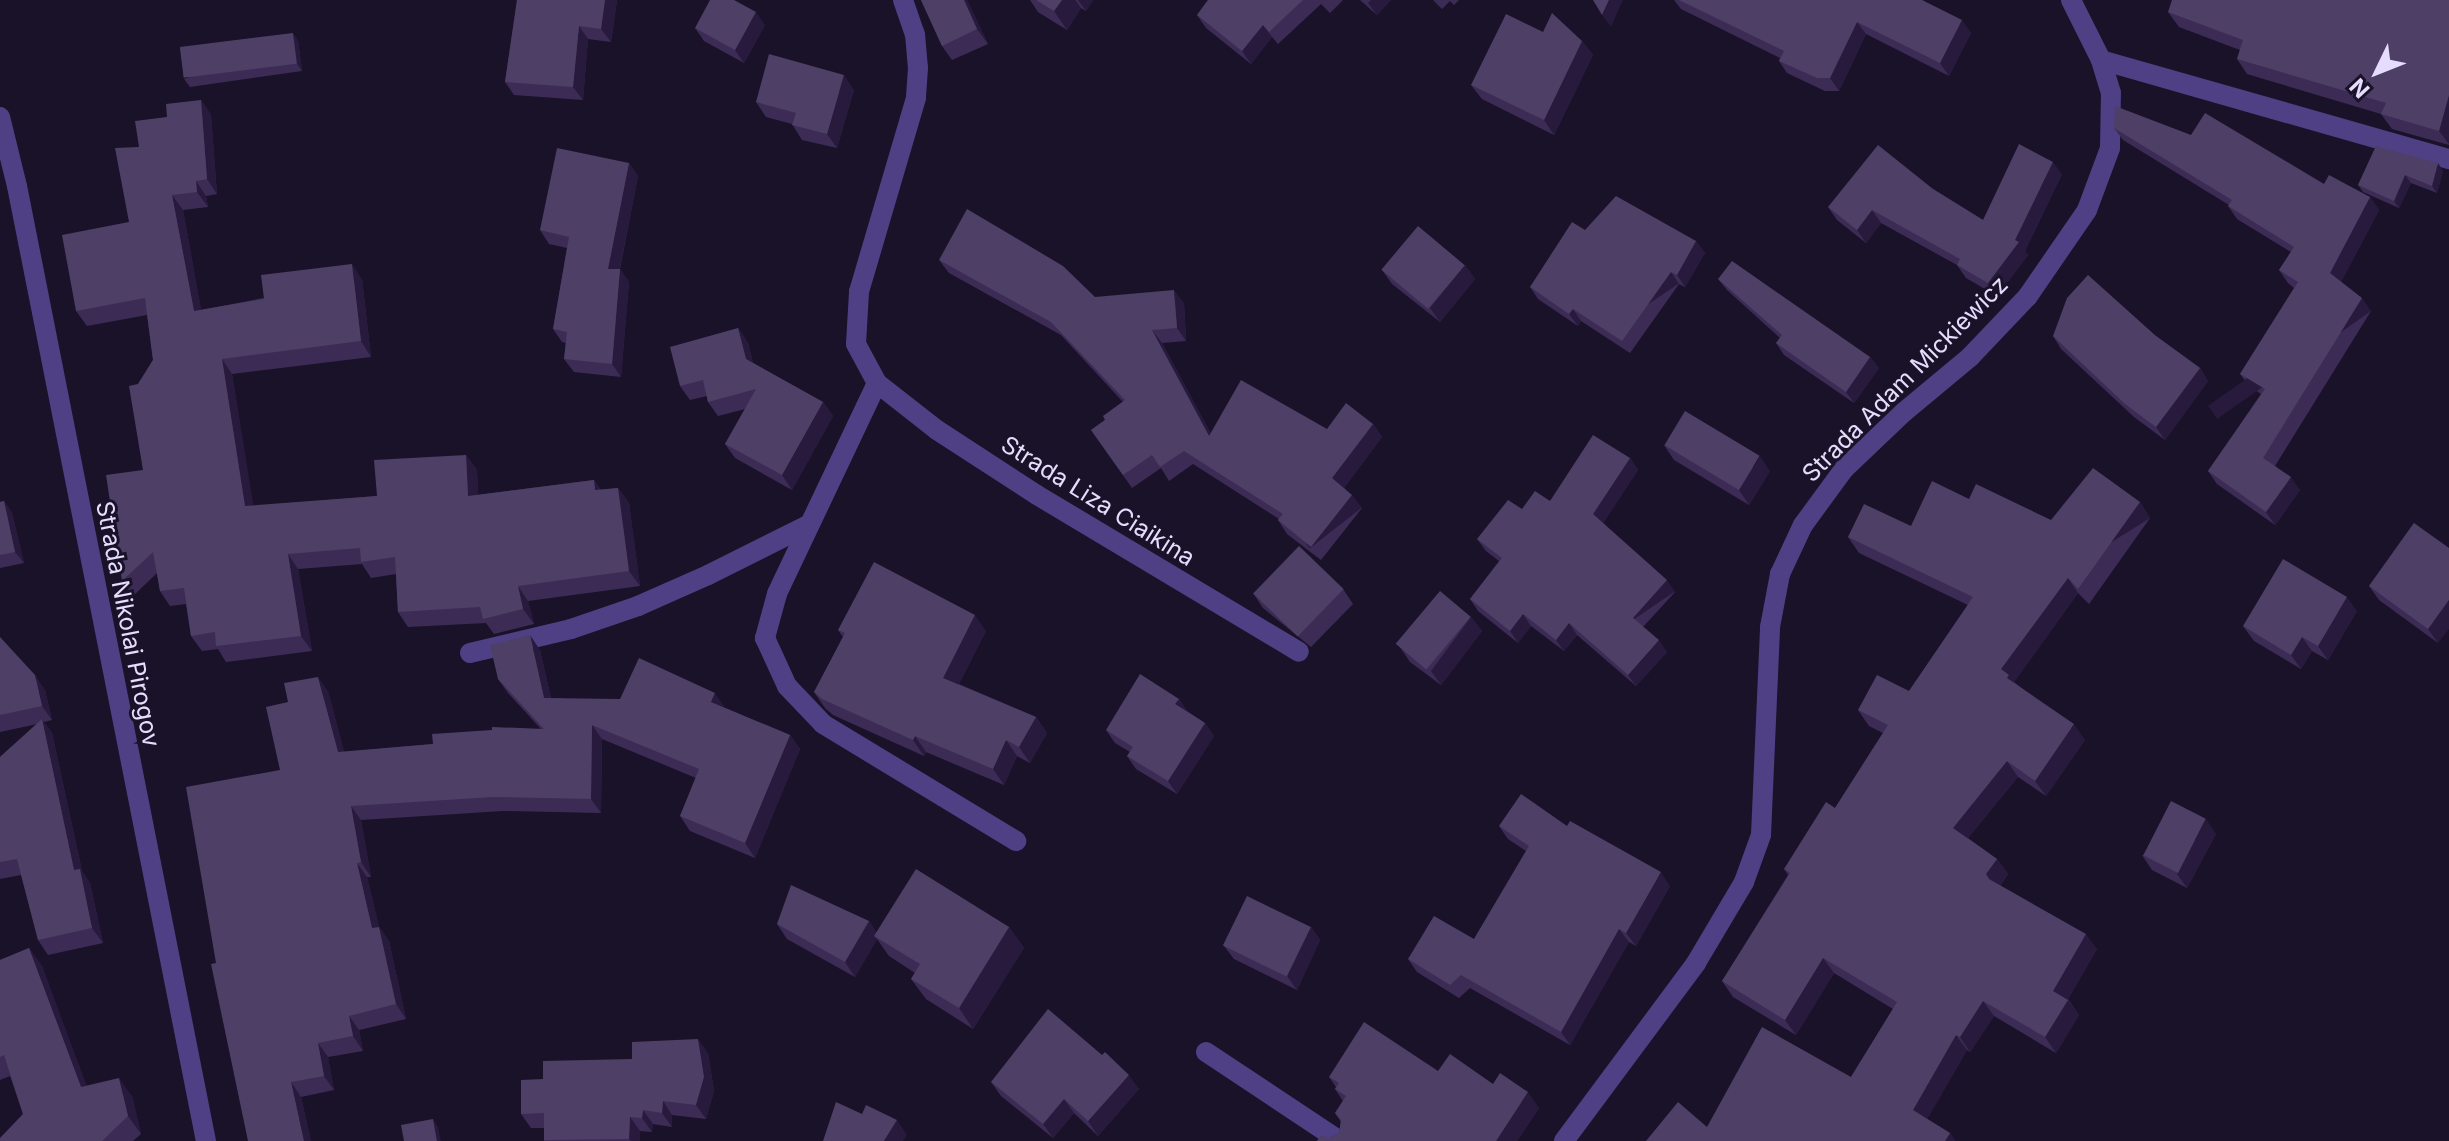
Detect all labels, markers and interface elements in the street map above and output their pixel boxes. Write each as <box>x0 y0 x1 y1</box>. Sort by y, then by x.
north arrow <box>2337 32 2417 112</box>
text: N <box>2344 73 2375 103</box>
street label: Strada Adam Mickiewicz <box>1796 270 2014 488</box>
street label: Strada Liza Ciaikina <box>996 430 1200 572</box>
street label: Strada Nikolai Pirogov <box>90 499 166 749</box>

